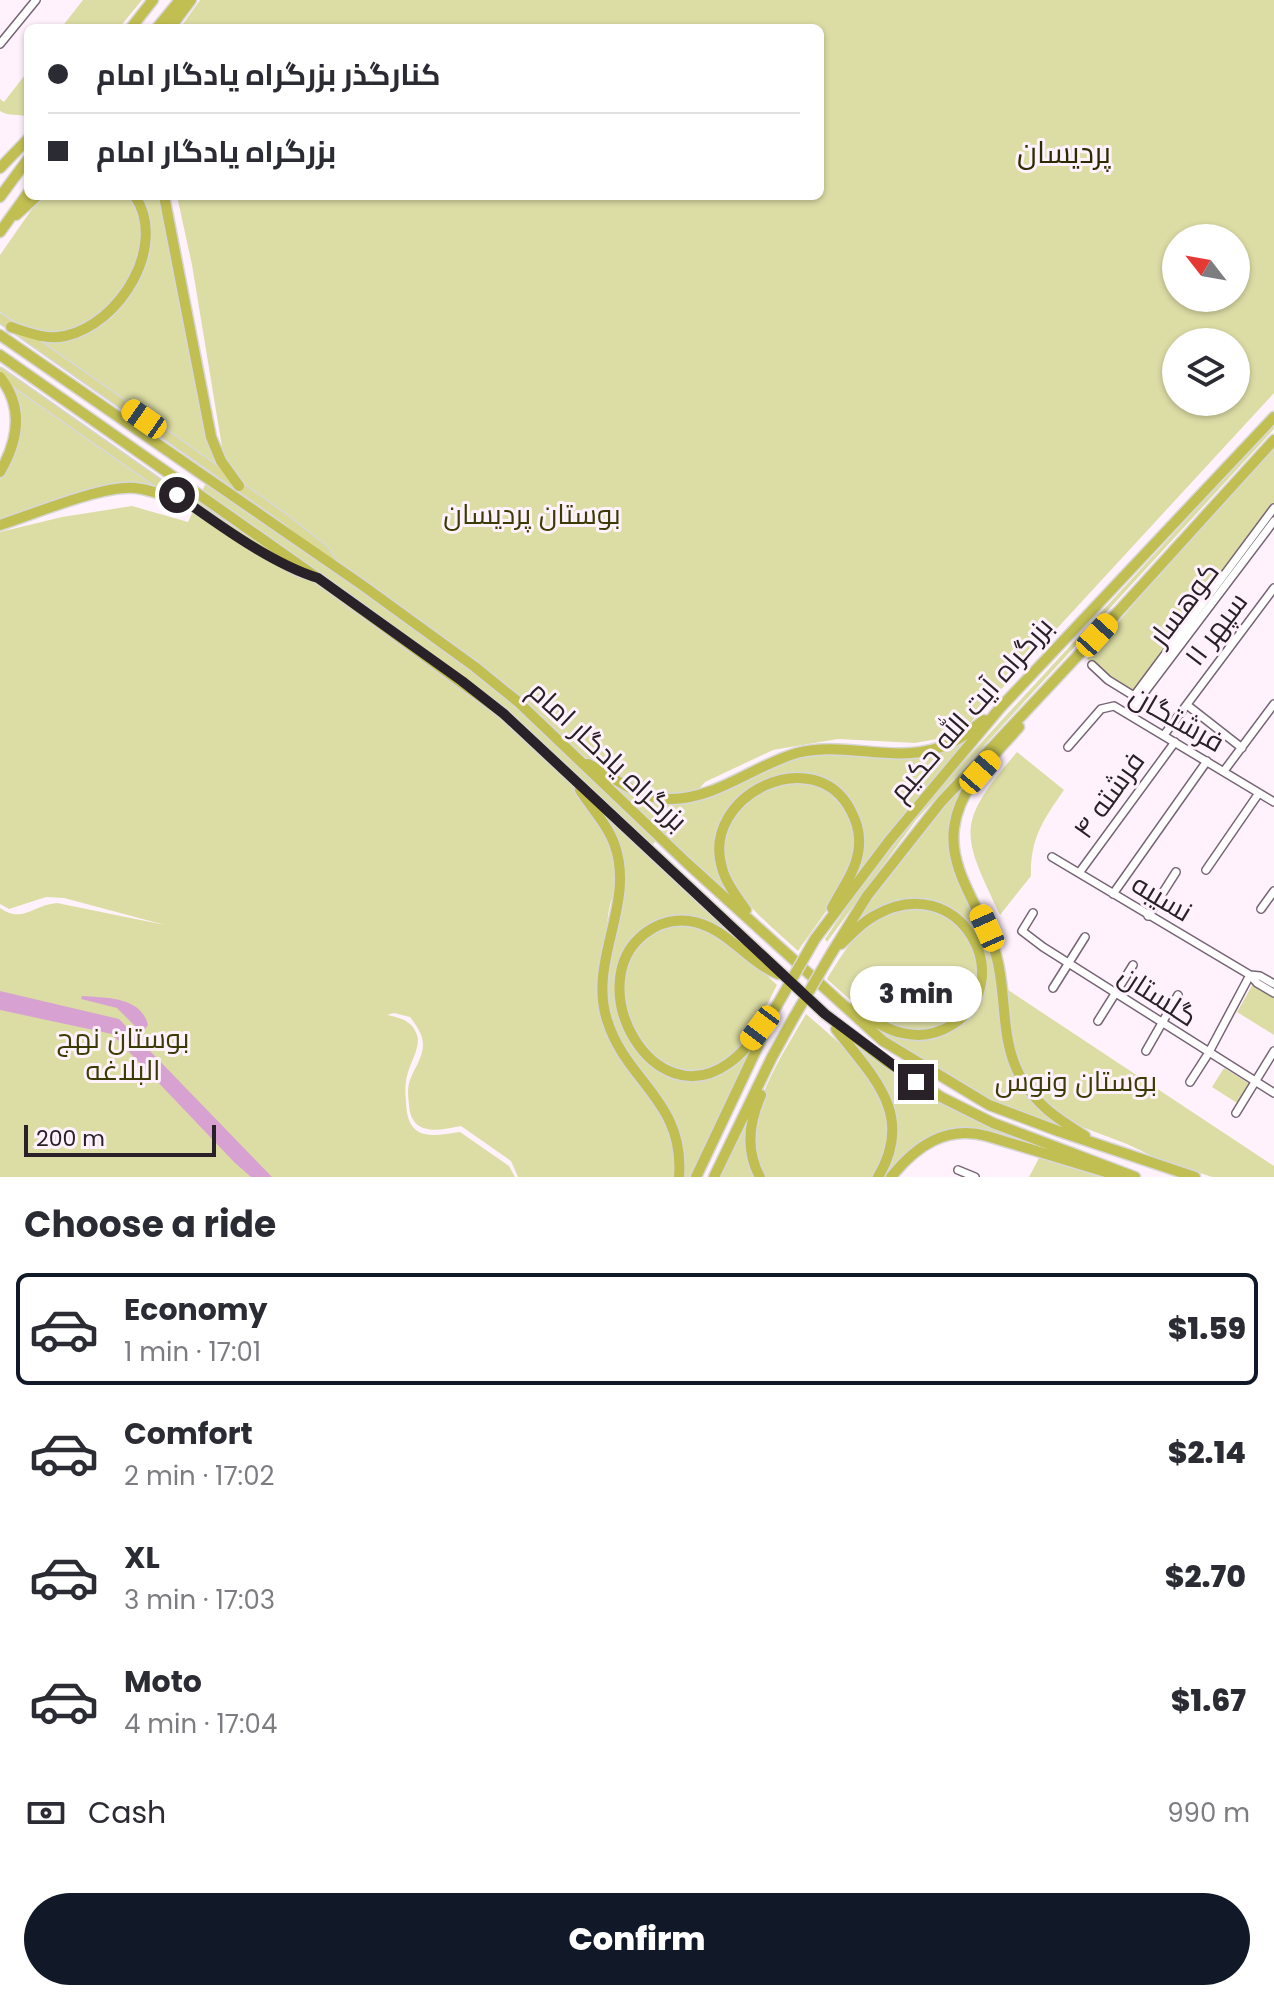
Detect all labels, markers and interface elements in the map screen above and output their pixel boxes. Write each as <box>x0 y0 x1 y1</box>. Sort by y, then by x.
text: کنارگذر بزرگراه یادگار امام <box>96 53 441 96</box>
text: بزرگراه یادگار امام <box>96 130 336 173</box>
district label: پردیسان <box>1017 131 1111 174</box>
north arrow <box>1162 224 1250 312</box>
map controls <box>1162 224 1250 416</box>
button: layers <box>1162 328 1250 416</box>
car <box>117 395 171 443</box>
route start <box>159 477 195 513</box>
park label: بوستان پردیسان <box>443 495 621 534</box>
street label: کوهسار <box>1138 554 1228 656</box>
street label: سپهر ۱۱ <box>1175 584 1257 674</box>
street label: بزرگراه آیت الله حکیم <box>880 608 1062 810</box>
car <box>1072 609 1122 661</box>
street label: بزرگراه یادگار امام <box>520 672 696 840</box>
street label: فرشتگان <box>1122 676 1232 762</box>
street label: فرشته ۴ <box>1064 743 1154 847</box>
car <box>955 746 1005 798</box>
street label: نسیبه <box>1124 865 1200 931</box>
car <box>966 901 1008 955</box>
street label: گلستان <box>1111 956 1205 1036</box>
callout: 3 min <box>850 966 982 1022</box>
text: 3 min <box>879 976 953 1012</box>
car <box>736 1002 784 1054</box>
park label: بوستان نهج البلاغه <box>57 1019 189 1090</box>
park label: بوستان ونوس <box>995 1062 1157 1101</box>
route end <box>898 1064 934 1100</box>
scale bar <box>24 1121 216 1157</box>
text: 200 m <box>36 1123 105 1154</box>
text: Choose a ride <box>24 1199 276 1250</box>
text: Economy <box>124 1288 268 1331</box>
icon: car <box>28 1293 100 1365</box>
text: $1.59 <box>1168 1307 1246 1350</box>
text: 1 min · 17:01 <box>124 1334 261 1370</box>
text: Comfort <box>124 1412 253 1455</box>
icon: car <box>28 1417 100 1489</box>
text: $2.14 <box>1168 1431 1246 1474</box>
text: 2 min · 17:02 <box>124 1458 274 1494</box>
text: XL <box>124 1536 160 1579</box>
icon: car <box>28 1541 100 1613</box>
text: $2.70 <box>1165 1555 1246 1598</box>
text: 3 min · 17:03 <box>124 1582 275 1618</box>
text: Moto <box>124 1660 202 1703</box>
icon: car <box>28 1665 100 1737</box>
text: $1.67 <box>1171 1679 1246 1722</box>
text: 4 min · 17:04 <box>124 1706 277 1742</box>
icon: cash <box>24 1791 68 1835</box>
text: Cash <box>88 1791 166 1834</box>
text: 990 m <box>1167 1795 1250 1831</box>
button: Confirm <box>24 1893 1250 1985</box>

